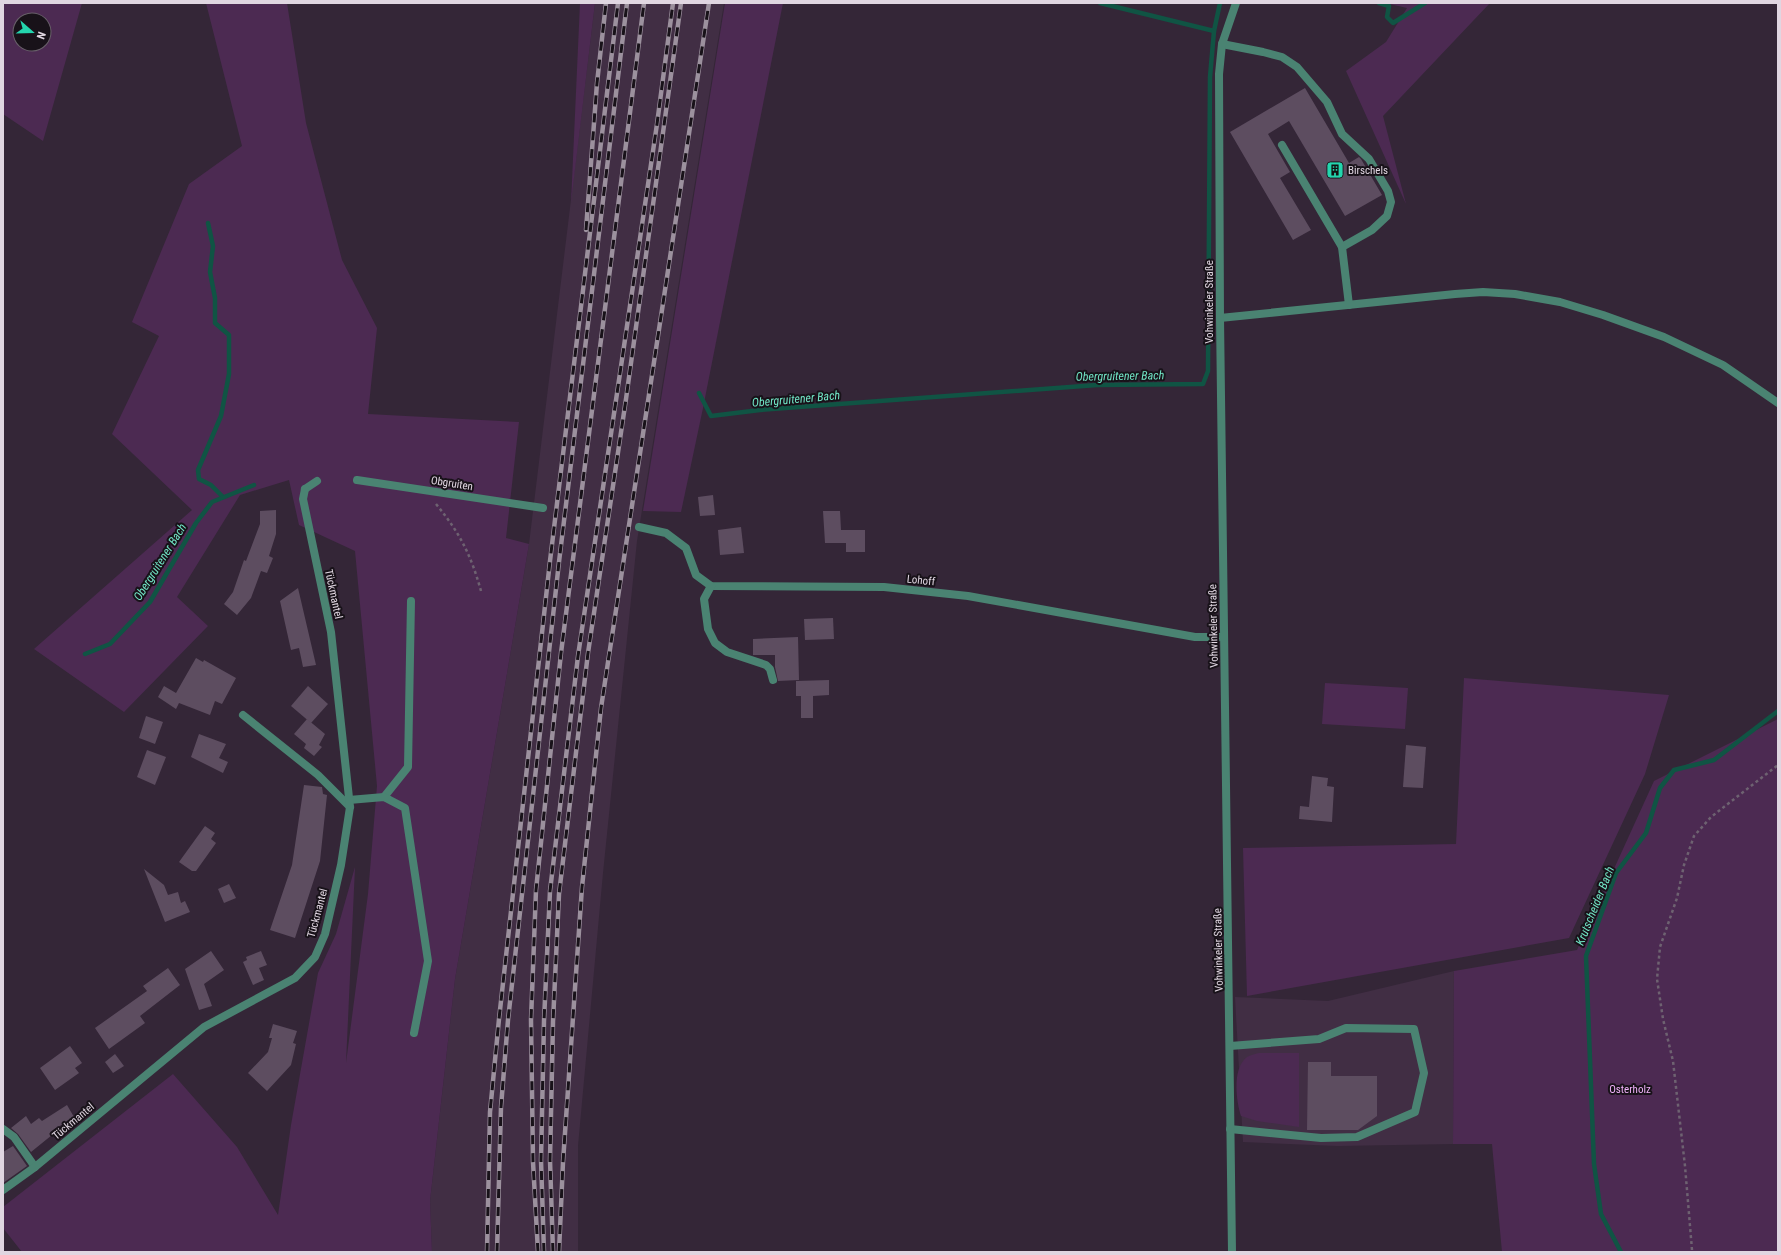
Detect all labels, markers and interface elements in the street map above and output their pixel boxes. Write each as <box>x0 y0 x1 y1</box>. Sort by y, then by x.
north arrow <box>12 12 52 52</box>
text: N <box>34 30 48 41</box>
building icon: Birschels <box>1325 160 1345 180</box>
place label: Birschels <box>1348 164 1388 177</box>
street label: Vohwinkeler Straße <box>1203 260 1216 344</box>
water label: Obergruitener Bach <box>1076 368 1165 384</box>
water label: Obergruitener Bach <box>751 388 841 410</box>
street label: Obgruiten <box>430 474 474 493</box>
water label: Obergruitener Bach <box>131 520 190 603</box>
street label: Tückmantel <box>322 568 345 620</box>
street label: Lohoff <box>906 573 936 589</box>
street label: Vohwinkeler Straße <box>1206 584 1221 668</box>
water label: Krutscheider Bach <box>1573 864 1617 947</box>
street label: Tückmantel <box>305 887 330 939</box>
street label: Vohwinkeler Straße <box>1211 908 1226 992</box>
park label: Osterholz <box>1609 1083 1651 1096</box>
street label: Tückmantel <box>50 1100 97 1143</box>

